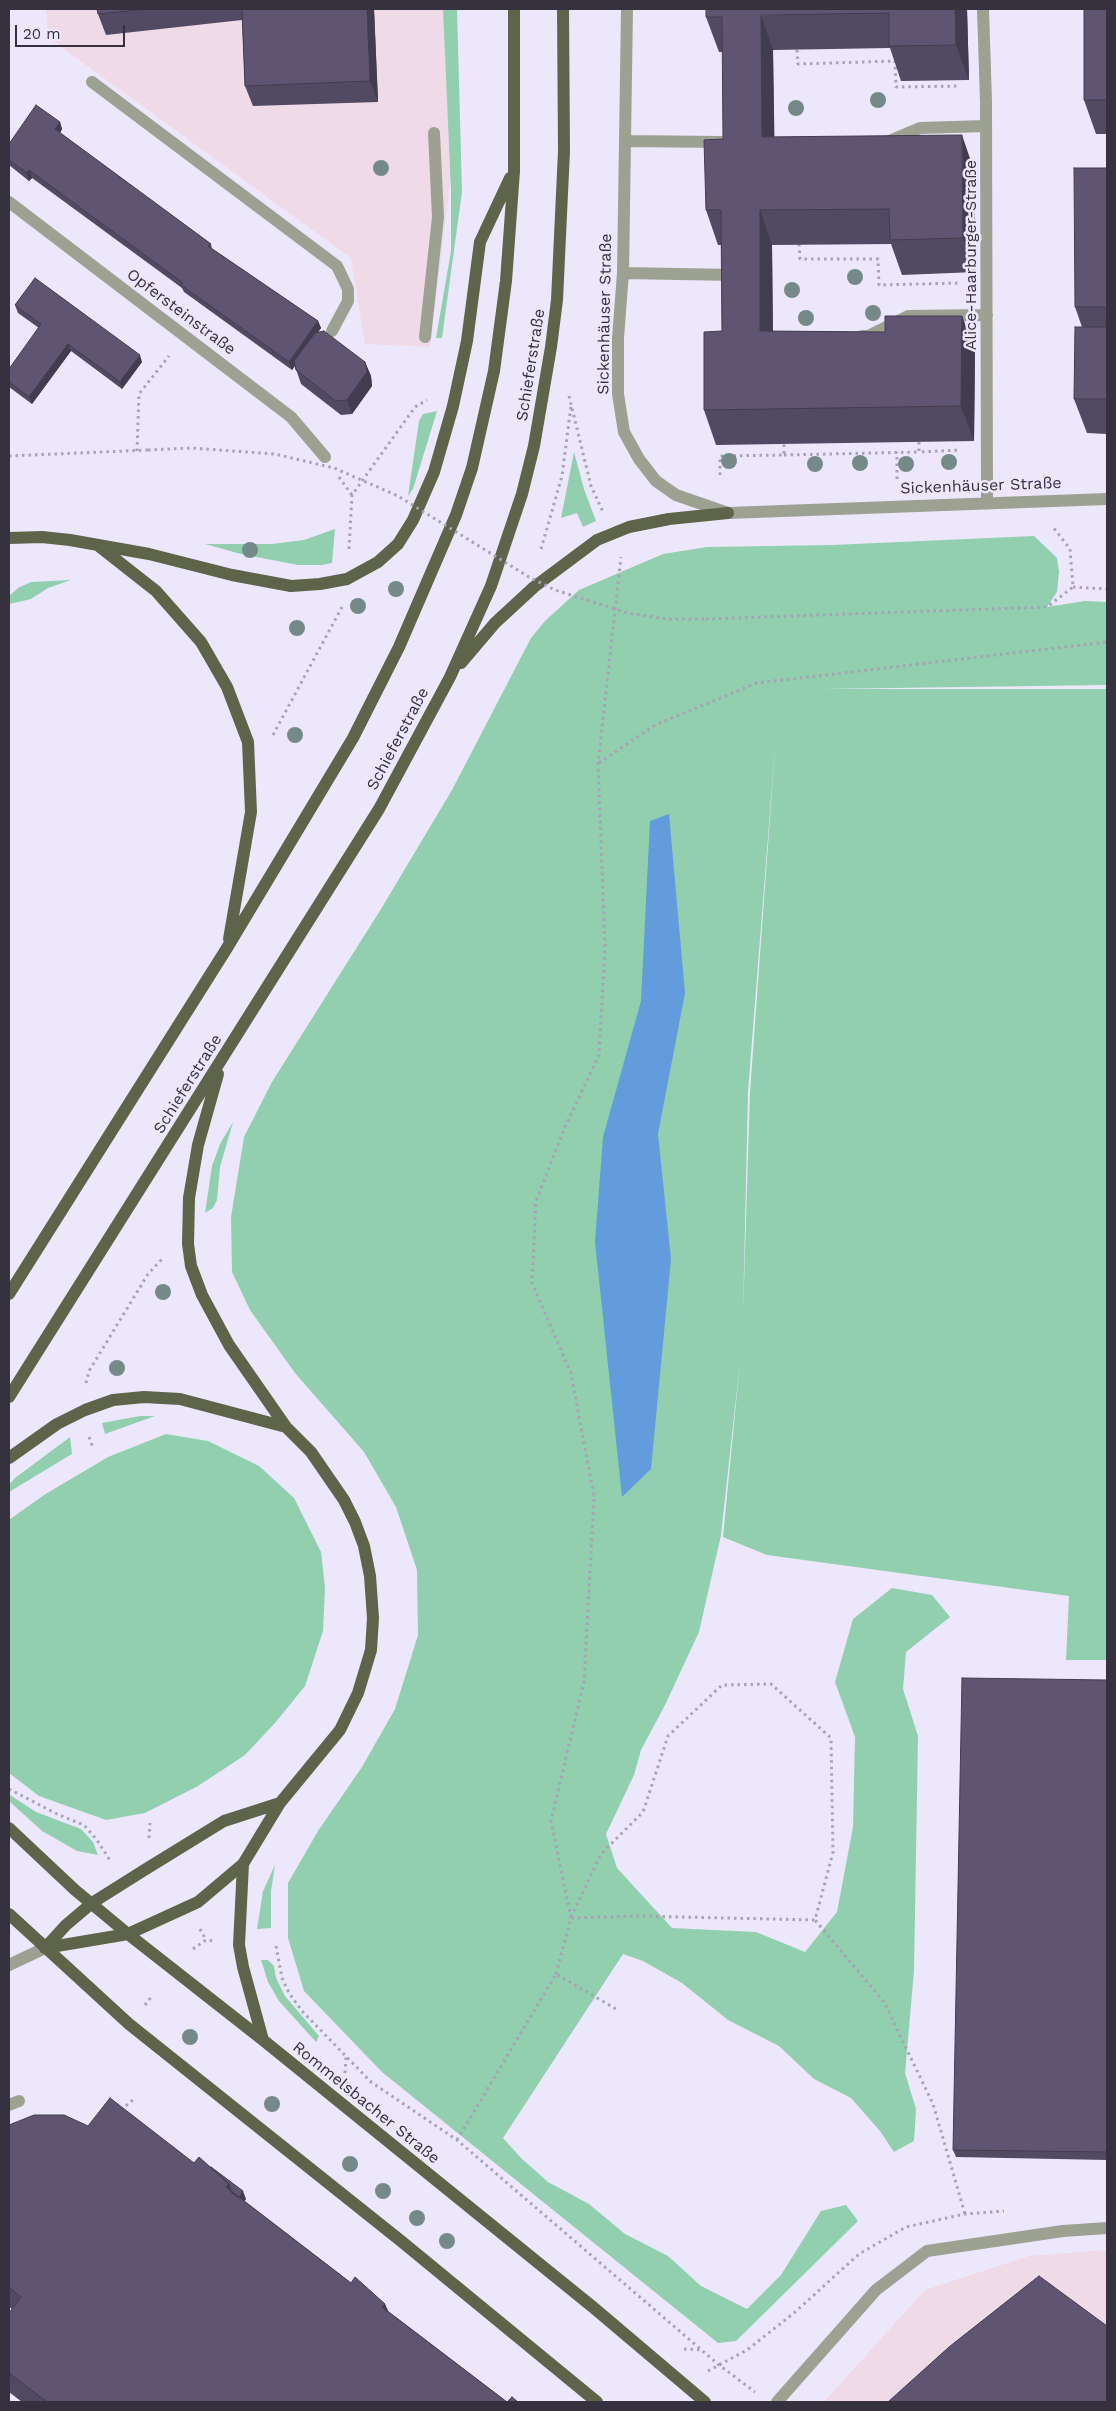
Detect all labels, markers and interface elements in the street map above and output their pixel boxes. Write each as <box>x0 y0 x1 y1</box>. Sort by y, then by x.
scale bar <box>18 15 128 47</box>
text: 20 m <box>23 25 61 43</box>
street label: Alice-Haarburger-Straße <box>961 160 981 350</box>
street label: Sickenhäuser Straße <box>594 233 616 395</box>
street label: Opfersteinstraße <box>123 265 239 359</box>
street label: Schieferstraße <box>513 307 549 423</box>
street label: Sickenhäuser Straße <box>900 474 1062 498</box>
street label: Schieferstraße <box>363 684 433 794</box>
street label: Schieferstraße <box>150 1031 226 1137</box>
street label: Rommelsbacher Straße <box>289 2038 443 2168</box>

